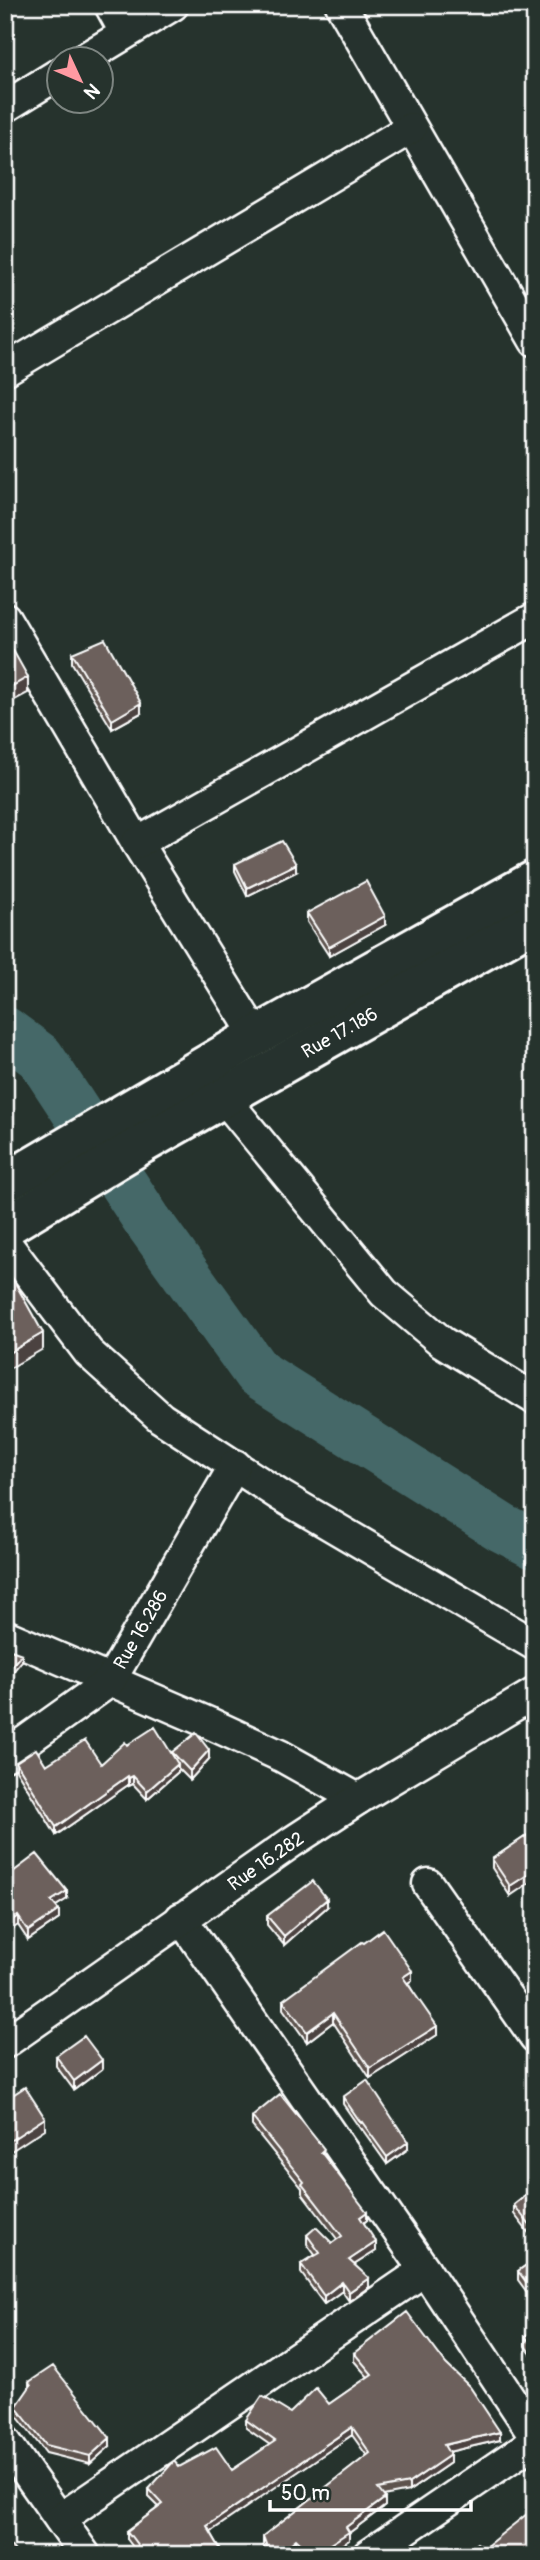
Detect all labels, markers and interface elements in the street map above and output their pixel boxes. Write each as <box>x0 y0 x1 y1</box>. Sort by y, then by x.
north arrow <box>46 46 116 116</box>
text: N <box>78 78 105 104</box>
street label: Rue 17.186 <box>297 1002 382 1064</box>
street label: Rue 16.286 <box>108 1586 173 1674</box>
street label: Rue 16.282 <box>223 1827 309 1896</box>
scale bar <box>270 2469 472 2513</box>
text: 50 m <box>281 2480 330 2507</box>

